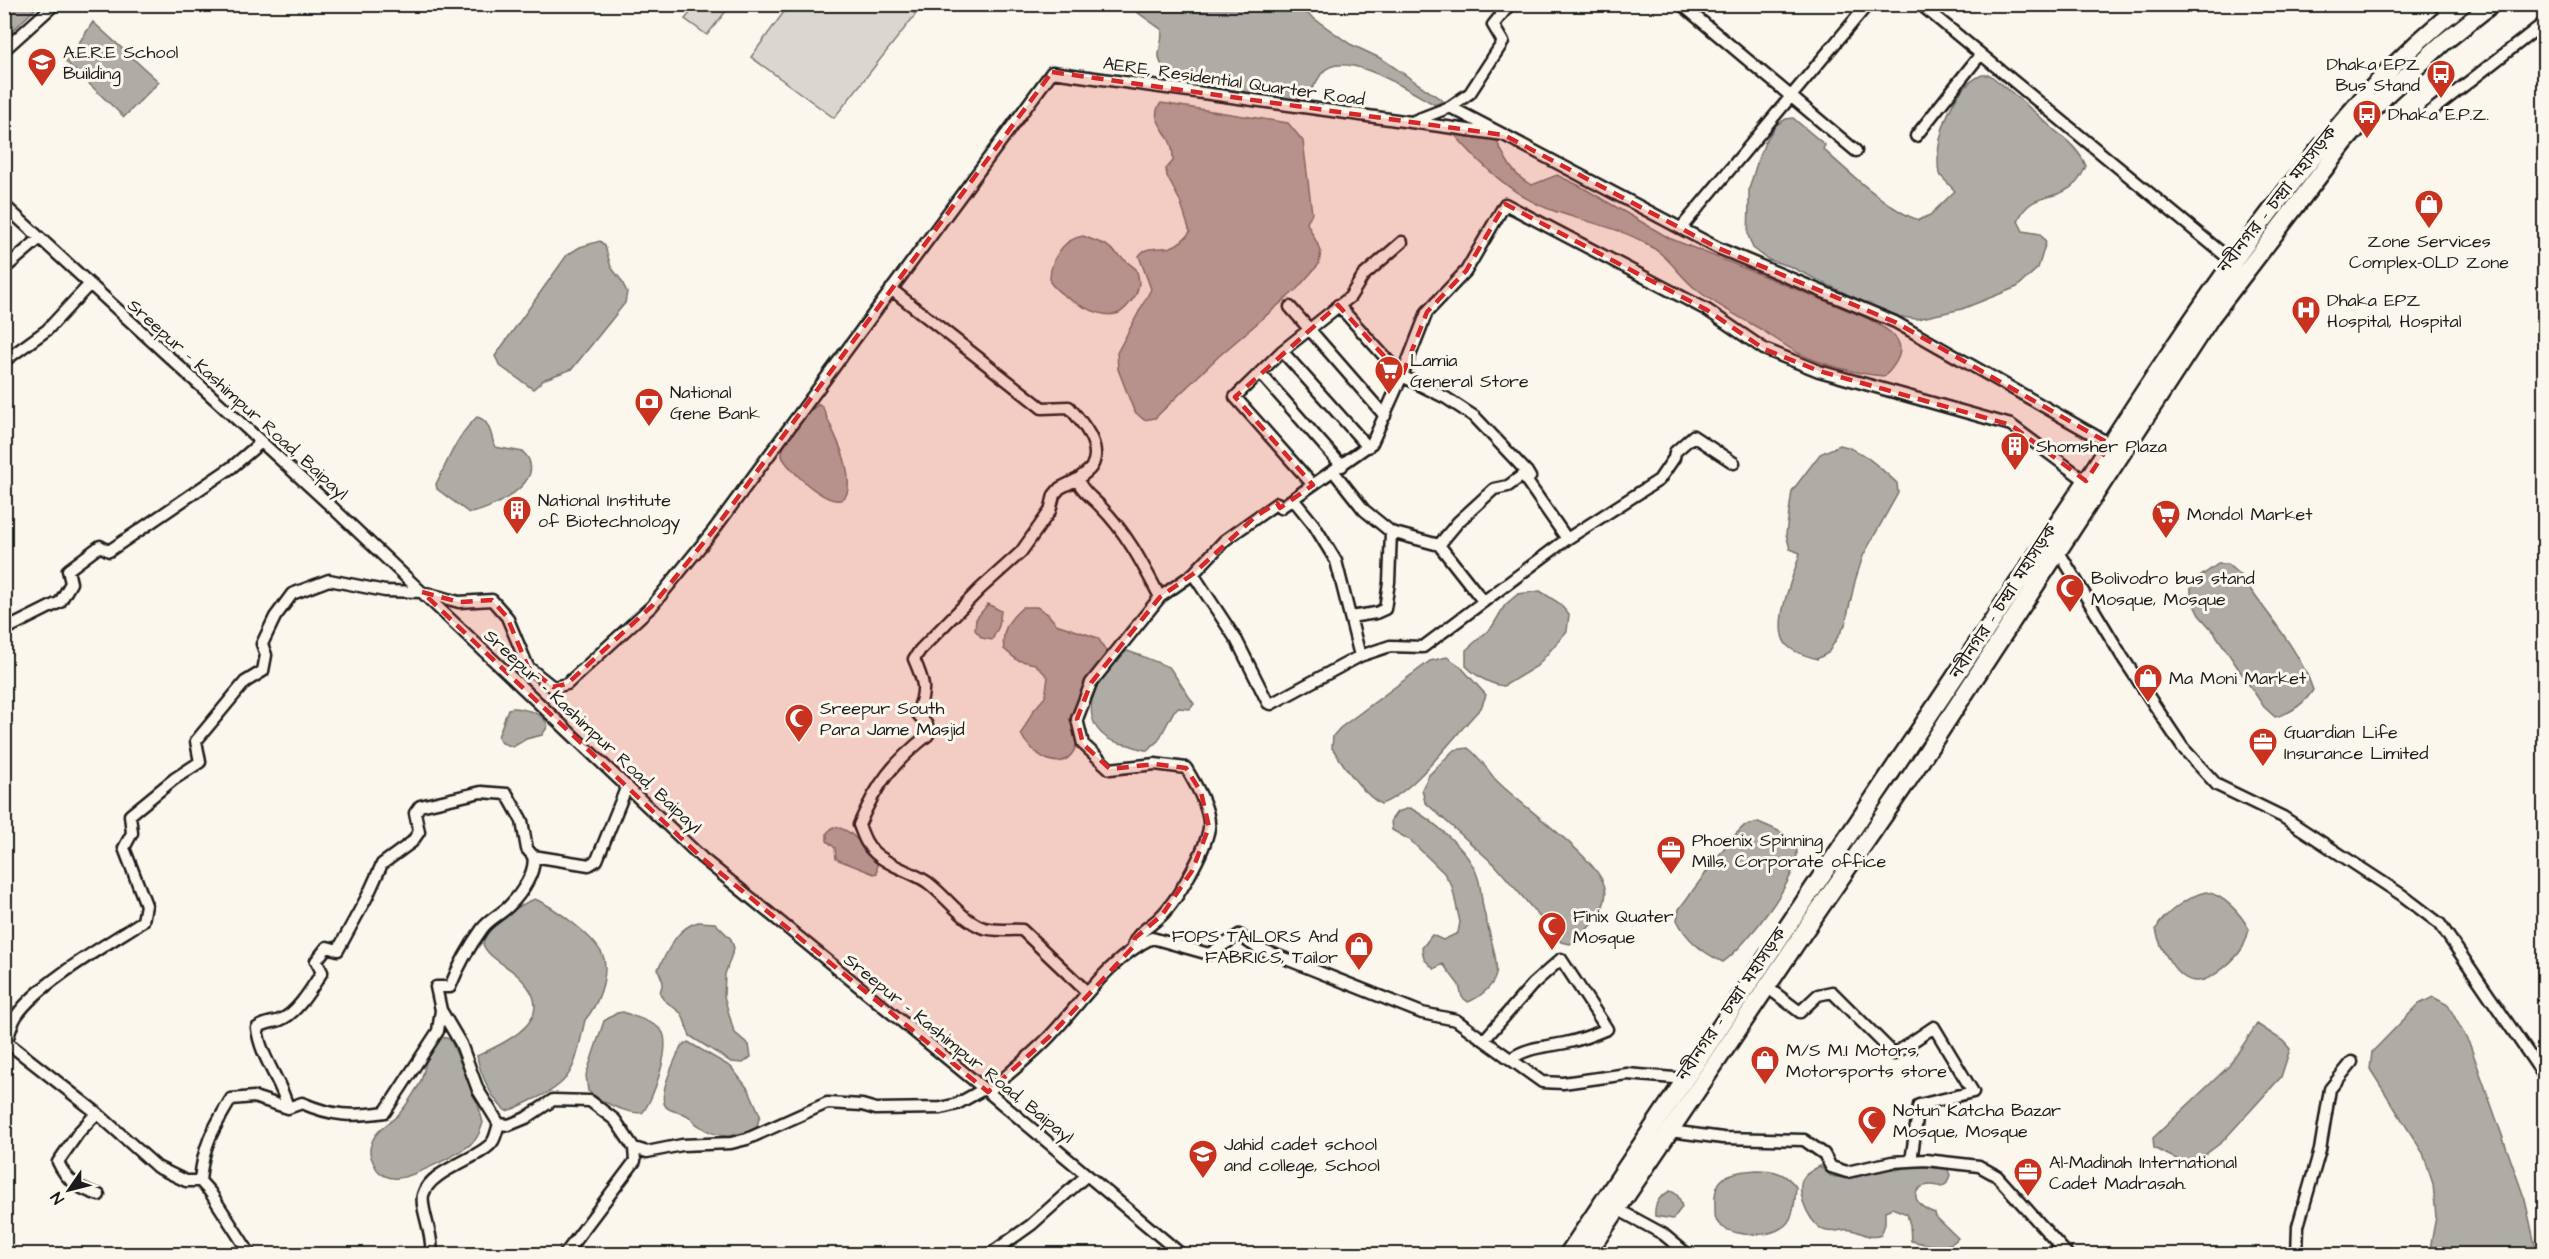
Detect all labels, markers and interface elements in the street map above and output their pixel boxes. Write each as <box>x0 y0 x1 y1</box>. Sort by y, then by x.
place label: A.E.R.E School Building <box>63 40 179 87</box>
school or university icon: A.E.R.E School Building <box>26 46 58 88</box>
street label: AERE, Residential Quarter Road <box>1101 51 1366 112</box>
place label: Dhaka EPZ Bus Stand <box>2327 52 2420 98</box>
bus stop icon: Dhaka EPZ Bus Stand <box>2425 58 2457 100</box>
bus stop icon: Dhaka E.P.Z. <box>2351 98 2383 140</box>
place label: Dhaka E.P.Z. <box>2388 102 2489 127</box>
street label: নবীনগর - চন্দ্রা মহাসড়ক <box>2211 120 2343 279</box>
shop icon: Zone Services Complex-OLD Zone <box>2413 188 2445 230</box>
place label: Zone Services Complex-OLD Zone <box>2349 229 2509 275</box>
place label: Dhaka EPZ Hospital, Hospital <box>2327 288 2462 334</box>
street label: Sreepur - Kashimpur Road, Baipayl <box>121 293 354 506</box>
hospital icon: Dhaka EPZ Hospital, Hospital <box>2290 294 2322 336</box>
place label: Lamia General Store <box>1410 348 1529 394</box>
supermarket icon: Lamia General Store <box>1373 354 1405 396</box>
place label: National Gene Bank <box>670 380 760 426</box>
bank icon: National Gene Bank <box>633 386 665 428</box>
building icon: Shomsher Plaza <box>1999 430 2031 472</box>
place label: Shomsher Plaza <box>2036 434 2167 459</box>
place label: National Institute of Biotechnology <box>538 488 680 535</box>
building icon: National Institute of Biotechnology <box>501 494 533 536</box>
supermarket icon: Mondol Market <box>2150 498 2182 540</box>
place label: Mondol Market <box>2187 502 2313 527</box>
street label: নবীনগর - চন্দ্রা মহাসড়ক <box>1943 518 2063 685</box>
place label: Bolivodro bus stand Mosque, Mosque <box>2091 566 2255 612</box>
mosque icon: Bolivodro bus stand Mosque, Mosque <box>2054 572 2086 614</box>
street label: Sreepur - Kashimpur Road, Baipayl <box>478 624 707 840</box>
shop icon: Ma Moni Market <box>2132 662 2164 704</box>
place label: Ma Moni Market <box>2169 666 2307 691</box>
place label: Sreepur South Para Jame Masjid <box>820 696 965 742</box>
mosque icon: Sreepur South Para Jame Masjid <box>783 702 815 744</box>
place label: Guardian Life Insurance Limited <box>2284 720 2429 766</box>
office icon: Guardian Life Insurance Limited <box>2247 726 2279 768</box>
place label: Phoenix Spinning Mills, Corporate office <box>1692 828 1887 874</box>
office icon: Phoenix Spinning Mills, Corporate office <box>1655 834 1687 876</box>
place label: Finix Quater Mosque <box>1573 904 1674 950</box>
mosque icon: Finix Quater Mosque <box>1536 910 1568 952</box>
street label: নবীনগর - চন্দ্রা মহাসড়ক <box>1670 922 1793 1087</box>
place label: FOPS TAILORS And FABRICS, Tailor <box>1172 924 1338 970</box>
shop icon: FOPS TAILORS And FABRICS, Tailor <box>1343 930 1375 972</box>
street label: Sreepur - Kashimpur Road, Baipayl <box>838 948 1079 1150</box>
place label: M/S M.I Motors, Motorsports store <box>1786 1038 1947 1084</box>
shop icon: M/S M.I Motors, Motorsports store <box>1749 1044 1781 1086</box>
place label: Notun Katcha Bazar Mosque, Mosque <box>1893 1098 2061 1144</box>
mosque icon: Notun Katcha Bazar Mosque, Mosque <box>1856 1104 1888 1146</box>
place label: Jahid cadet school and college, School <box>1224 1132 1380 1179</box>
school or university icon: Jahid cadet school and college, School <box>1187 1138 1219 1180</box>
place label: Al-Madinah International Cadet Madrasah. <box>2049 1150 2237 1196</box>
office icon: Al-Madinah International Cadet Madrasah. <box>2012 1156 2044 1198</box>
north arrow <box>39 1160 99 1220</box>
text: N <box>46 1188 69 1208</box>

